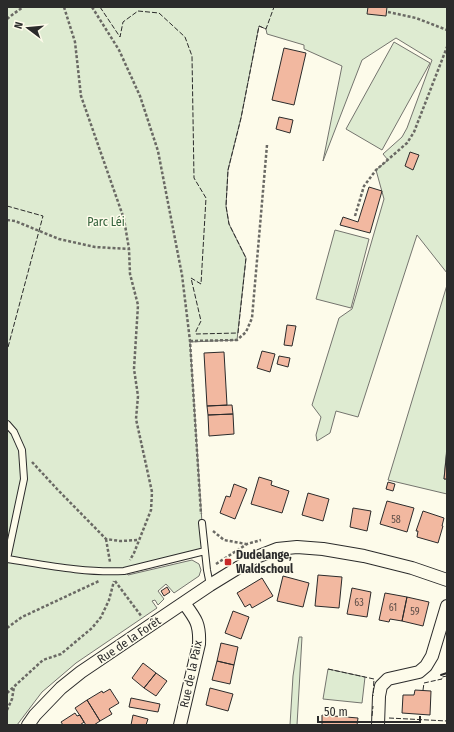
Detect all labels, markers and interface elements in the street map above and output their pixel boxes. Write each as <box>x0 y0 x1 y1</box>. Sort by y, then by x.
north arrow <box>8 8 48 48</box>
text: N <box>12 20 26 30</box>
park label: Parc Léi <box>87 215 125 229</box>
house number: 58 <box>391 514 401 526</box>
place label: Dudelange, Waldschoul <box>236 548 294 576</box>
marker: Dudelange, Waldschoul <box>223 557 233 567</box>
house number: 63 <box>354 597 364 609</box>
house number: 61 <box>389 602 397 614</box>
house number: 59 <box>410 606 420 618</box>
street label: Rue de la Forêt <box>95 614 163 666</box>
street label: Rue de la Paix <box>177 638 205 709</box>
scale bar <box>318 698 420 724</box>
text: 50 m <box>324 705 348 719</box>

